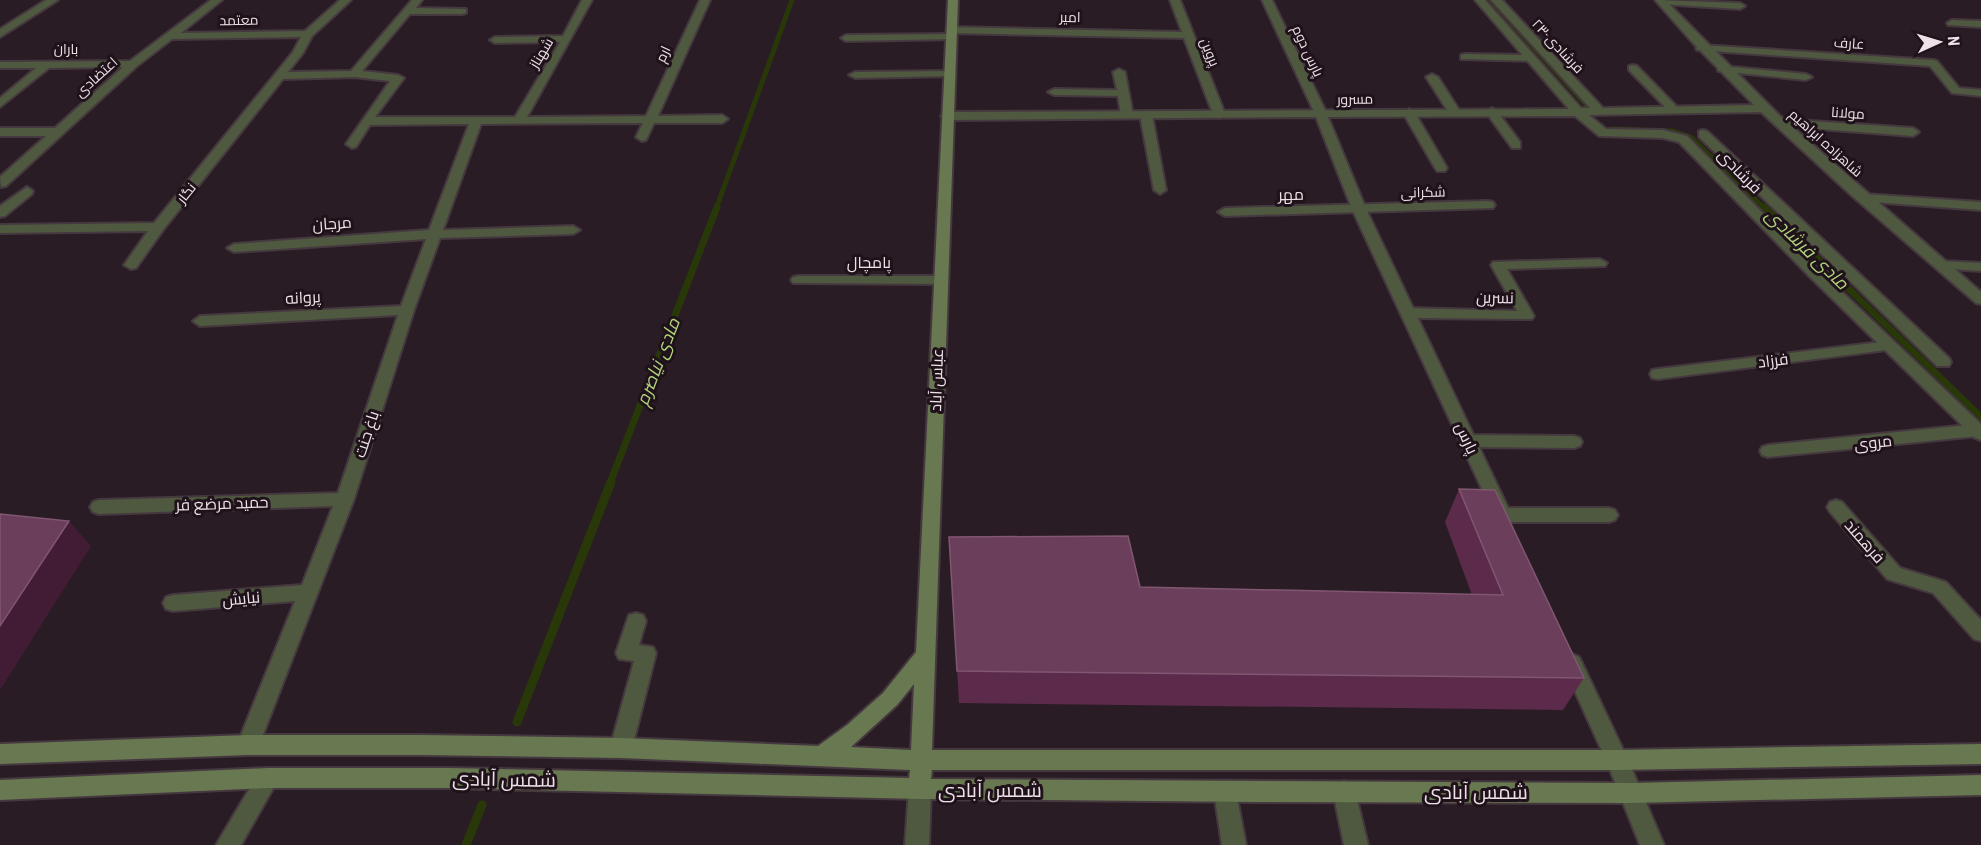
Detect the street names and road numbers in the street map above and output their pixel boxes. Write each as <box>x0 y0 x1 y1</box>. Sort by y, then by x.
street label: امیر <box>1058 9 1081 25</box>
street label: معتمد <box>219 12 259 28</box>
street label: ۲۳-فرشادی <box>1529 16 1587 76</box>
street label: پارس دوم <box>1287 23 1327 80</box>
street label: عارف <box>1833 34 1865 52</box>
street label: شهناز <box>525 35 556 72</box>
street label: پروین <box>1195 36 1223 69</box>
street label: باران <box>54 41 78 57</box>
street label: ارم <box>652 43 675 66</box>
street label: اعتضادی <box>71 54 121 100</box>
street label: مسرور <box>1336 91 1373 107</box>
street label: مولانا <box>1830 104 1866 122</box>
street label: شاهزاده ابراهیم <box>1785 106 1866 182</box>
street label: فرشادی <box>1713 145 1765 198</box>
street label: نگار <box>172 180 199 207</box>
street label: شکرانی <box>1400 184 1446 200</box>
street label: مهر <box>1277 185 1304 205</box>
street label: مرجان <box>312 213 352 235</box>
street label: پامچال <box>847 253 892 274</box>
street label: پروانه <box>285 287 322 310</box>
street label: نسرین <box>1476 288 1514 308</box>
street label: عباس آباد <box>926 348 948 412</box>
street label: فرزاد <box>1757 349 1789 372</box>
street label: باغ جنت <box>350 408 385 461</box>
street label: پارس <box>1449 419 1482 458</box>
street label: مروی <box>1853 431 1893 455</box>
street label: حمید مرضع فر <box>174 492 269 517</box>
street label: فرهمند <box>1841 516 1889 567</box>
street label: نیایش <box>221 587 261 611</box>
street label: شمس آبادی <box>452 766 556 793</box>
street label: شمس آبادی <box>938 778 1042 803</box>
street label: شمس آبادی <box>1424 780 1528 805</box>

